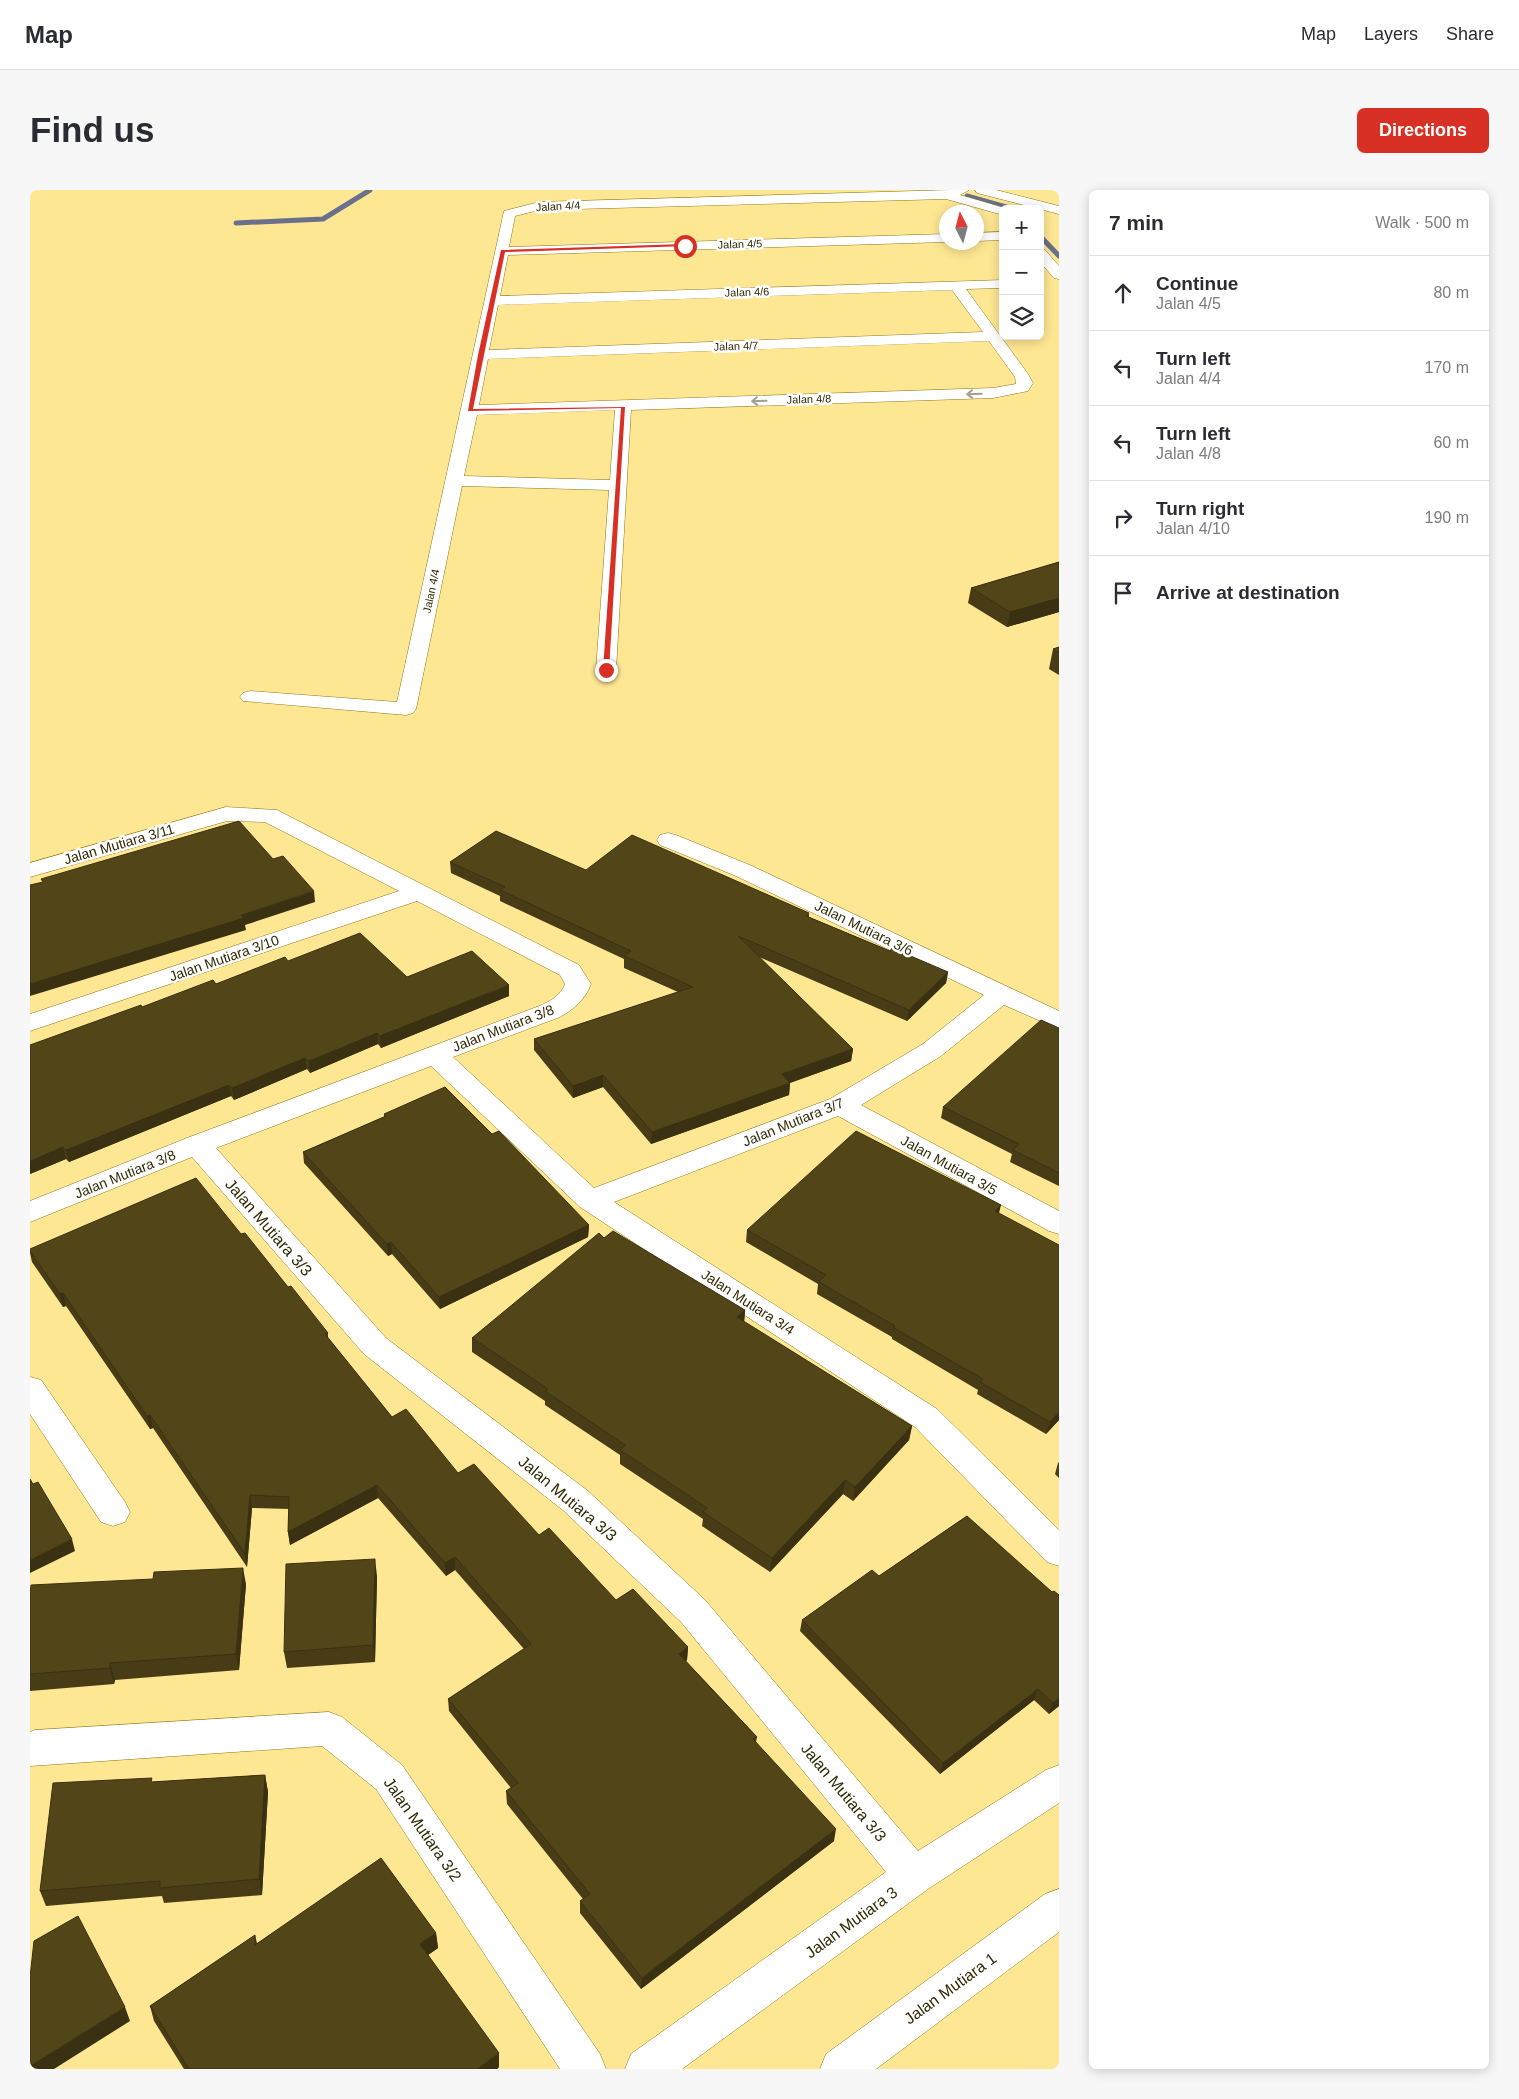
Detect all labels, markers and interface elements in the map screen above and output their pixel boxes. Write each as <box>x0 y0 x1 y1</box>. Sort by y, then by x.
text: Map <box>25 21 73 48</box>
text: Map <box>1301 24 1336 44</box>
text: Layers <box>1364 24 1418 44</box>
text: Share <box>1446 24 1494 44</box>
button: Directions <box>1357 108 1489 153</box>
text: Find us <box>30 110 154 149</box>
street label: Jalan 4/4 <box>535 199 581 213</box>
north arrow <box>939 205 984 250</box>
map controls <box>999 205 1044 340</box>
button: + <box>999 205 1044 250</box>
text: 7 min <box>1109 211 1164 234</box>
text: Walk · 500 m <box>1375 214 1469 231</box>
route start <box>674 235 697 258</box>
street label: Jalan 4/5 <box>717 237 763 251</box>
button: − <box>999 250 1044 295</box>
text: Continue <box>1156 273 1238 294</box>
icon: ahead <box>1109 279 1137 307</box>
text: 80 m <box>1433 284 1469 301</box>
street label: Jalan 4/6 <box>724 285 770 299</box>
button: layers <box>999 295 1044 340</box>
text: Jalan 4/5 <box>1156 295 1221 312</box>
street label: Jalan 4/7 <box>713 339 759 353</box>
text: Turn left <box>1156 348 1231 369</box>
icon: left <box>1109 354 1137 382</box>
text: 170 m <box>1425 359 1469 376</box>
text: Jalan 4/4 <box>1156 370 1221 387</box>
one-way arrow <box>966 389 982 398</box>
street label: Jalan 4/8 <box>786 392 832 406</box>
one-way arrow <box>751 397 767 406</box>
text: Turn left <box>1156 423 1231 444</box>
icon: left <box>1109 429 1137 457</box>
text: 60 m <box>1433 434 1469 451</box>
text: Jalan 4/8 <box>1156 445 1221 462</box>
text: Turn right <box>1156 498 1244 519</box>
icon: right <box>1109 504 1137 532</box>
text: 190 m <box>1425 509 1469 526</box>
text: Jalan 4/10 <box>1156 520 1230 537</box>
street label: Jalan 4/4 <box>420 568 442 614</box>
icon: arrive <box>1109 579 1137 607</box>
text: Arrive at destination <box>1156 582 1340 603</box>
route end <box>595 659 618 682</box>
street label: Jalan Mutiara 3/11 <box>62 821 176 867</box>
street label: Jalan Mutiara 3/6 <box>812 897 916 959</box>
street label: Jalan Mutiara 3/10 <box>167 932 281 984</box>
street label: Jalan Mutiara 3/8 <box>450 1001 556 1055</box>
street label: Jalan Mutiara 3/7 <box>740 1094 846 1150</box>
street label: Jalan Mutiara 3/5 <box>898 1132 1000 1198</box>
street label: Jalan Mutiara 3/8 <box>72 1146 178 1202</box>
street label: Jalan Mutiara 3/3 <box>222 1175 315 1279</box>
street label: Jalan Mutiara 3/4 <box>699 1266 798 1338</box>
street label: Jalan Mutiara 3/3 <box>515 1452 620 1544</box>
street label: Jalan Mutiara 3/3 <box>798 1740 890 1845</box>
street label: Jalan Mutiara 3/2 <box>380 1774 465 1885</box>
street label: Jalan Mutiara 3 <box>802 1883 901 1961</box>
street label: Jalan Mutiara 1 <box>901 1949 1000 2027</box>

